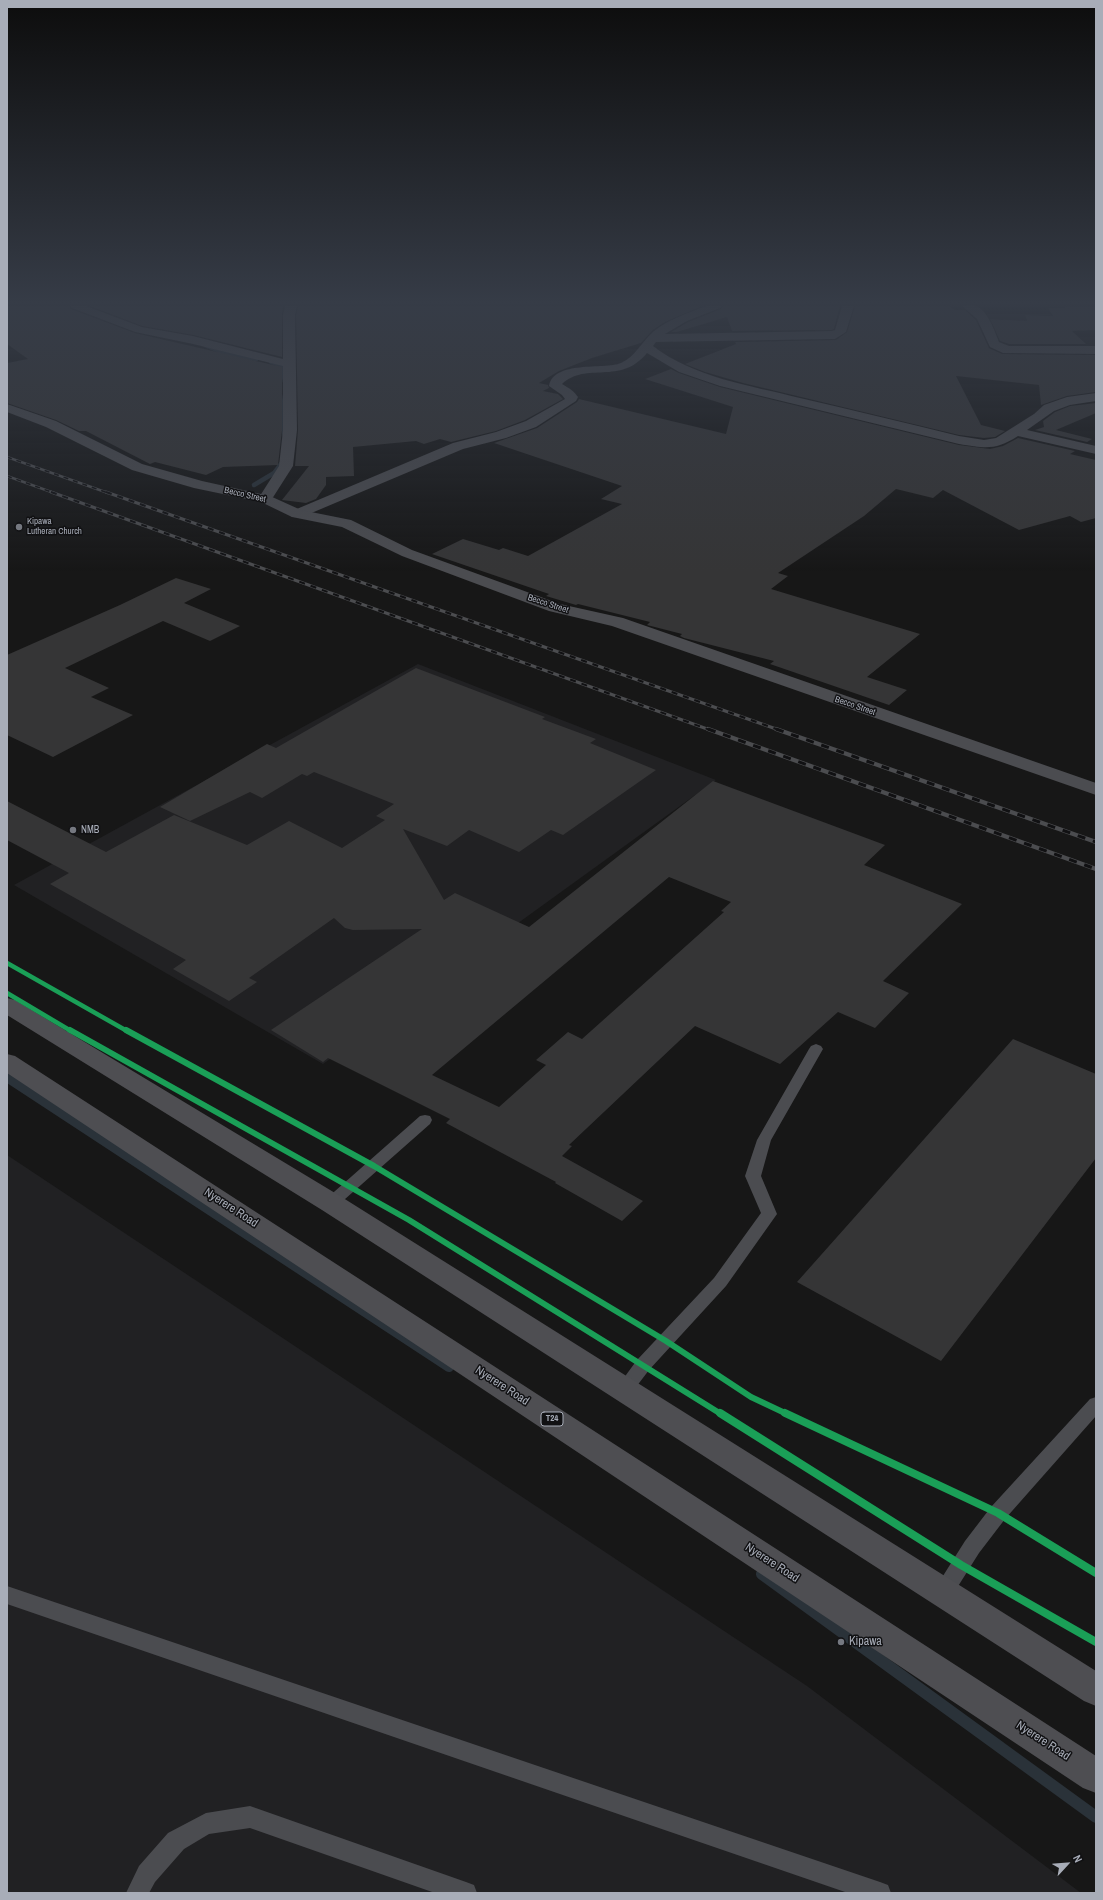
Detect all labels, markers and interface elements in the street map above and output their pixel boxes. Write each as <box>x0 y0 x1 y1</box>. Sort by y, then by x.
street label: Becco Street <box>223 485 267 505</box>
place label: Kipawa Lutheran Church <box>27 517 82 538</box>
marker: Kipawa Lutheran Church <box>14 522 24 532</box>
street label: Becco Street <box>526 592 570 616</box>
street label: Becco Street <box>833 694 877 718</box>
place label: NMB <box>81 824 99 836</box>
marker: NMB <box>68 825 78 835</box>
street label: Nyerere Road <box>201 1185 261 1231</box>
street label: Nyerere Road <box>472 1363 532 1409</box>
road number: T24 <box>541 1412 563 1426</box>
street label: Nyerere Road <box>742 1540 802 1586</box>
place label: Kipawa <box>849 1635 882 1649</box>
marker: Kipawa <box>836 1637 846 1647</box>
street label: Nyerere Road <box>1013 1718 1073 1764</box>
north arrow <box>1047 1844 1087 1884</box>
text: N <box>1070 1853 1086 1865</box>

